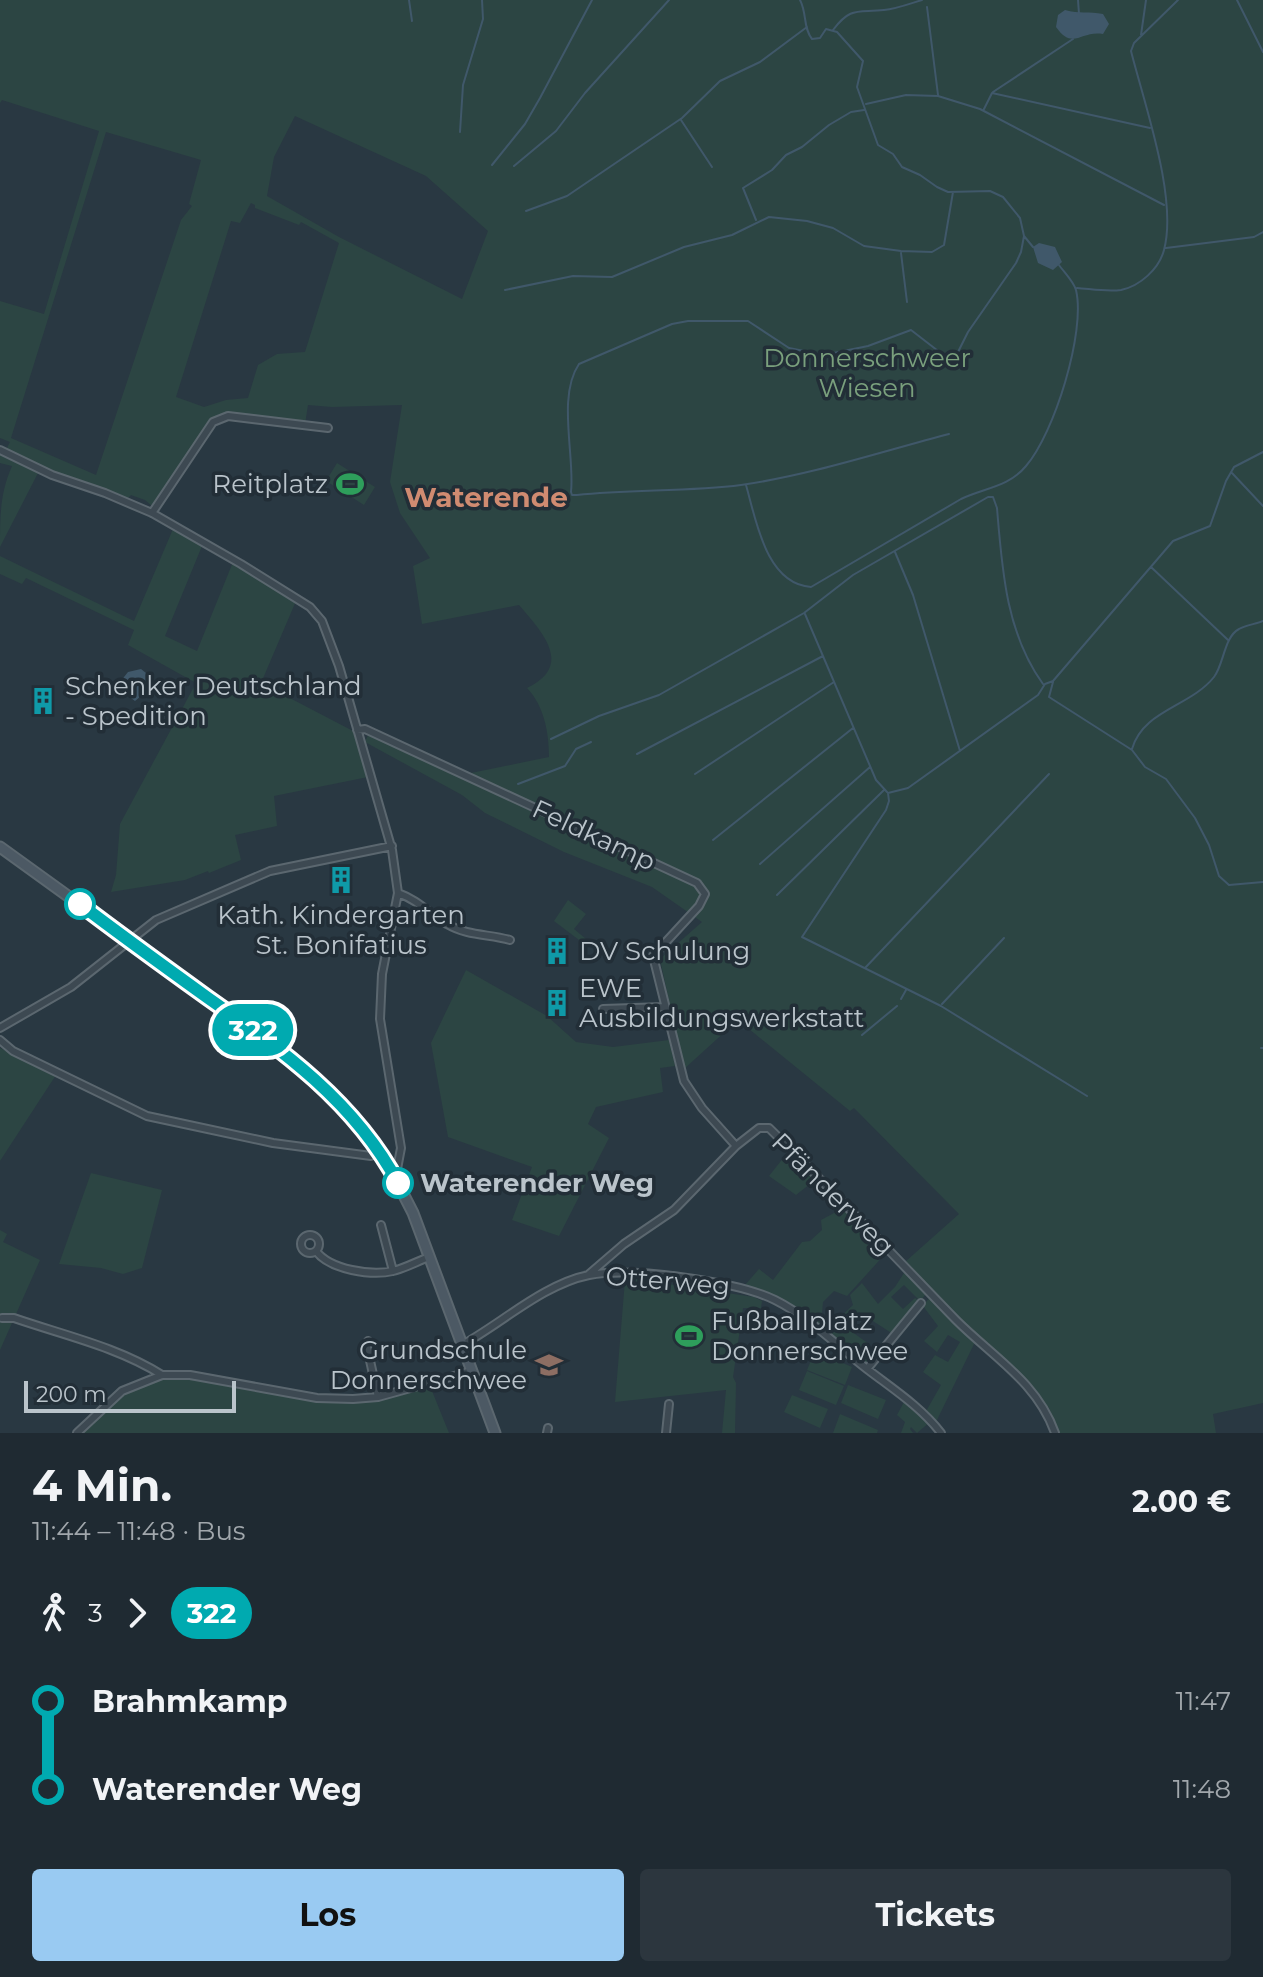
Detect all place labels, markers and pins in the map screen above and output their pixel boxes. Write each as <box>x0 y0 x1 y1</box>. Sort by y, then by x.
place label: Reitplatz <box>212 468 328 500</box>
sports icon: Reitplatz <box>335 469 365 499</box>
place label: Schenker Deutschland - Spedition <box>65 670 362 732</box>
building icon: Schenker Deutschland - Spedition <box>28 686 58 716</box>
building icon: Kath. Kindergarten St. Bonifatius <box>326 865 356 895</box>
unlabelled marker <box>65 889 95 919</box>
place label: Kath. Kindergarten St. Bonifatius <box>217 899 465 961</box>
place label: DV Schulung <box>579 935 750 967</box>
building icon: DV Schulung <box>542 936 572 966</box>
place label: EWE Ausbildungswerkstatt <box>579 972 864 1034</box>
building icon: EWE Ausbildungswerkstatt <box>542 988 572 1018</box>
place label: Waterender Weg <box>420 1167 654 1199</box>
marker: Waterender Weg <box>383 1168 413 1198</box>
place label: Fußballplatz Donnerschwee <box>711 1305 908 1367</box>
sports icon: Fußballplatz Donnerschwee <box>674 1321 704 1351</box>
place label: Grundschule Donnerschwee <box>330 1334 527 1396</box>
school or university icon: Grundschule Donnerschwee <box>534 1350 564 1380</box>

